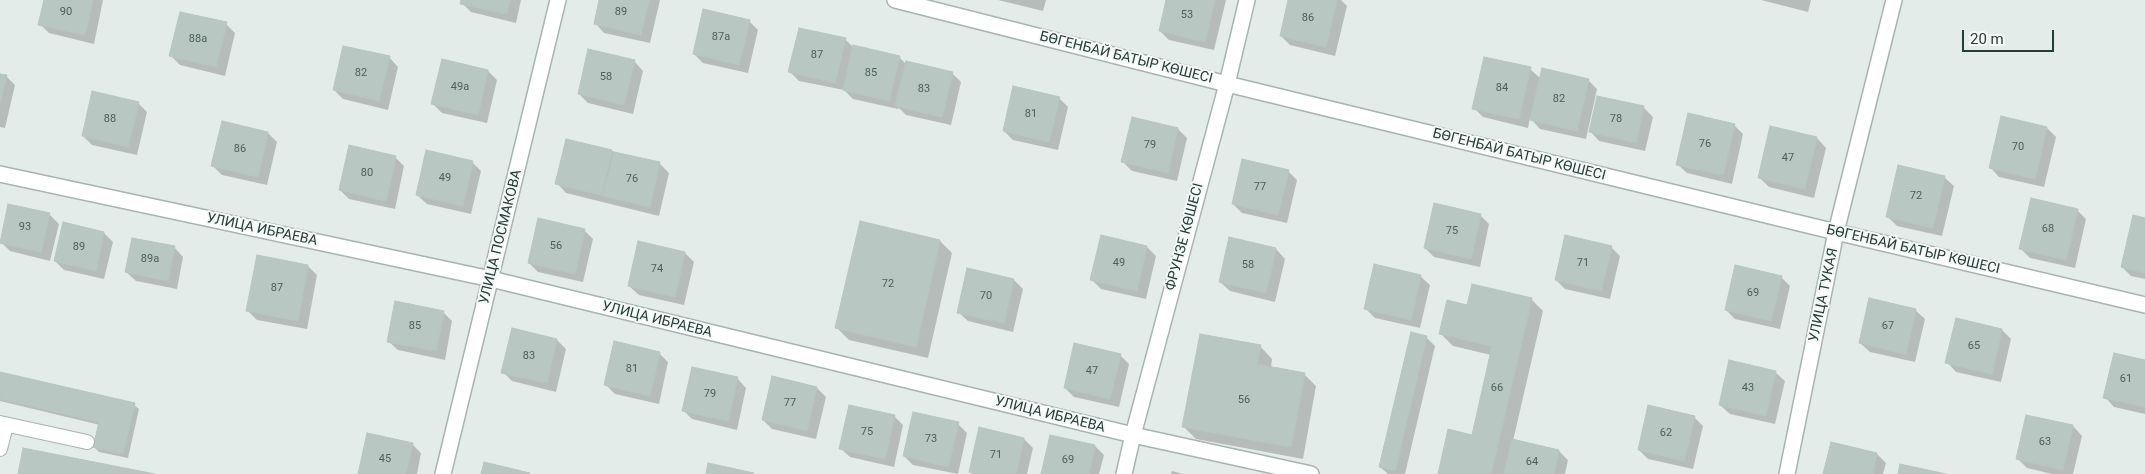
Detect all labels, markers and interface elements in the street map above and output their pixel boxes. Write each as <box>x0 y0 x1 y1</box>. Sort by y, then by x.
house number: 90 <box>60 5 72 19</box>
house number: 89 <box>615 5 627 19</box>
house number: 53 <box>1181 8 1193 22</box>
house number: 86 <box>1302 11 1314 25</box>
scale bar <box>1965 20 2058 52</box>
street label: БӨГЕНБАЙ БАТЫР КӨШЕСІ <box>1038 28 1214 88</box>
house number: 87а <box>712 30 730 44</box>
text: 20 m <box>1970 30 2004 48</box>
house number: 88а <box>189 32 207 46</box>
house number: 87 <box>811 48 823 62</box>
house number: 82 <box>355 66 367 80</box>
house number: 85 <box>865 66 877 80</box>
house number: 58 <box>600 70 612 84</box>
house number: 49а <box>451 80 469 94</box>
house number: 84 <box>1496 81 1508 95</box>
house number: 83 <box>918 82 930 96</box>
house number: 82 <box>1553 92 1565 106</box>
house number: 81 <box>1025 107 1037 121</box>
house number: 88 <box>104 112 116 126</box>
house number: 78 <box>1610 112 1622 126</box>
street label: БӨГЕНБАЙ БАТЫР КӨШЕСІ <box>1431 125 1607 185</box>
house number: 76 <box>1699 137 1711 151</box>
house number: 79 <box>1144 138 1156 152</box>
house number: 70 <box>2012 140 2024 154</box>
house number: 86 <box>234 142 246 156</box>
house number: 47 <box>1782 151 1794 165</box>
house number: 80 <box>361 166 373 180</box>
street label: УЛИЦА ПОСМАКОВА <box>476 168 526 306</box>
house number: 49 <box>439 171 451 185</box>
house number: 76 <box>626 172 638 186</box>
house number: 77 <box>1254 180 1266 194</box>
street label: ФРУНЗЕ КӨШЕСІ <box>1163 181 1207 293</box>
house number: 72 <box>1910 189 1922 203</box>
street label: УЛИЦА ИБРАЕВА <box>205 210 319 250</box>
house number: 93 <box>19 220 31 234</box>
street label: БӨГЕНБАЙ БАТЫР КӨШЕСІ <box>1825 222 2001 278</box>
house number: 68 <box>2042 222 2054 236</box>
house number: 75 <box>1446 224 1458 238</box>
house number: 56 <box>550 239 562 253</box>
house number: 89 <box>73 240 85 254</box>
street label: УЛИЦА ТУКАЯ <box>1806 247 1842 343</box>
house number: 89а <box>141 252 159 266</box>
house number: 49 <box>1113 256 1125 270</box>
house number: 71 <box>1577 256 1589 270</box>
house number: 58 <box>1242 258 1254 272</box>
house number: 74 <box>651 262 663 276</box>
house number: 72 <box>882 277 894 291</box>
house number: 87 <box>271 281 283 295</box>
house number: 69 <box>1747 286 1759 300</box>
house number: 70 <box>980 289 992 303</box>
street label: УЛИЦА ИБРАЕВА <box>600 298 714 342</box>
house number: 85 <box>409 319 421 333</box>
house number: 67 <box>1882 319 1894 333</box>
house number: 65 <box>1968 339 1980 353</box>
house number: 83 <box>523 349 535 363</box>
house number: 81 <box>626 362 638 376</box>
house number: 47 <box>1086 364 1098 378</box>
house number: 61 <box>2120 372 2132 386</box>
house number: 66 <box>1491 381 1503 395</box>
house number: 43 <box>1742 381 1754 395</box>
house number: 79 <box>704 387 716 401</box>
street label: УЛИЦА ИБРАЕВА <box>993 393 1107 437</box>
house number: 56 <box>1238 393 1250 407</box>
house number: 77 <box>784 396 796 410</box>
house number: 75 <box>861 425 873 439</box>
house number: 62 <box>1660 426 1672 440</box>
house number: 73 <box>925 432 937 446</box>
house number: 63 <box>2039 435 2051 449</box>
house number: 71 <box>990 448 1002 462</box>
house number: 45 <box>379 452 391 466</box>
house number: 69 <box>1062 453 1074 467</box>
house number: 64 <box>1526 455 1538 469</box>

